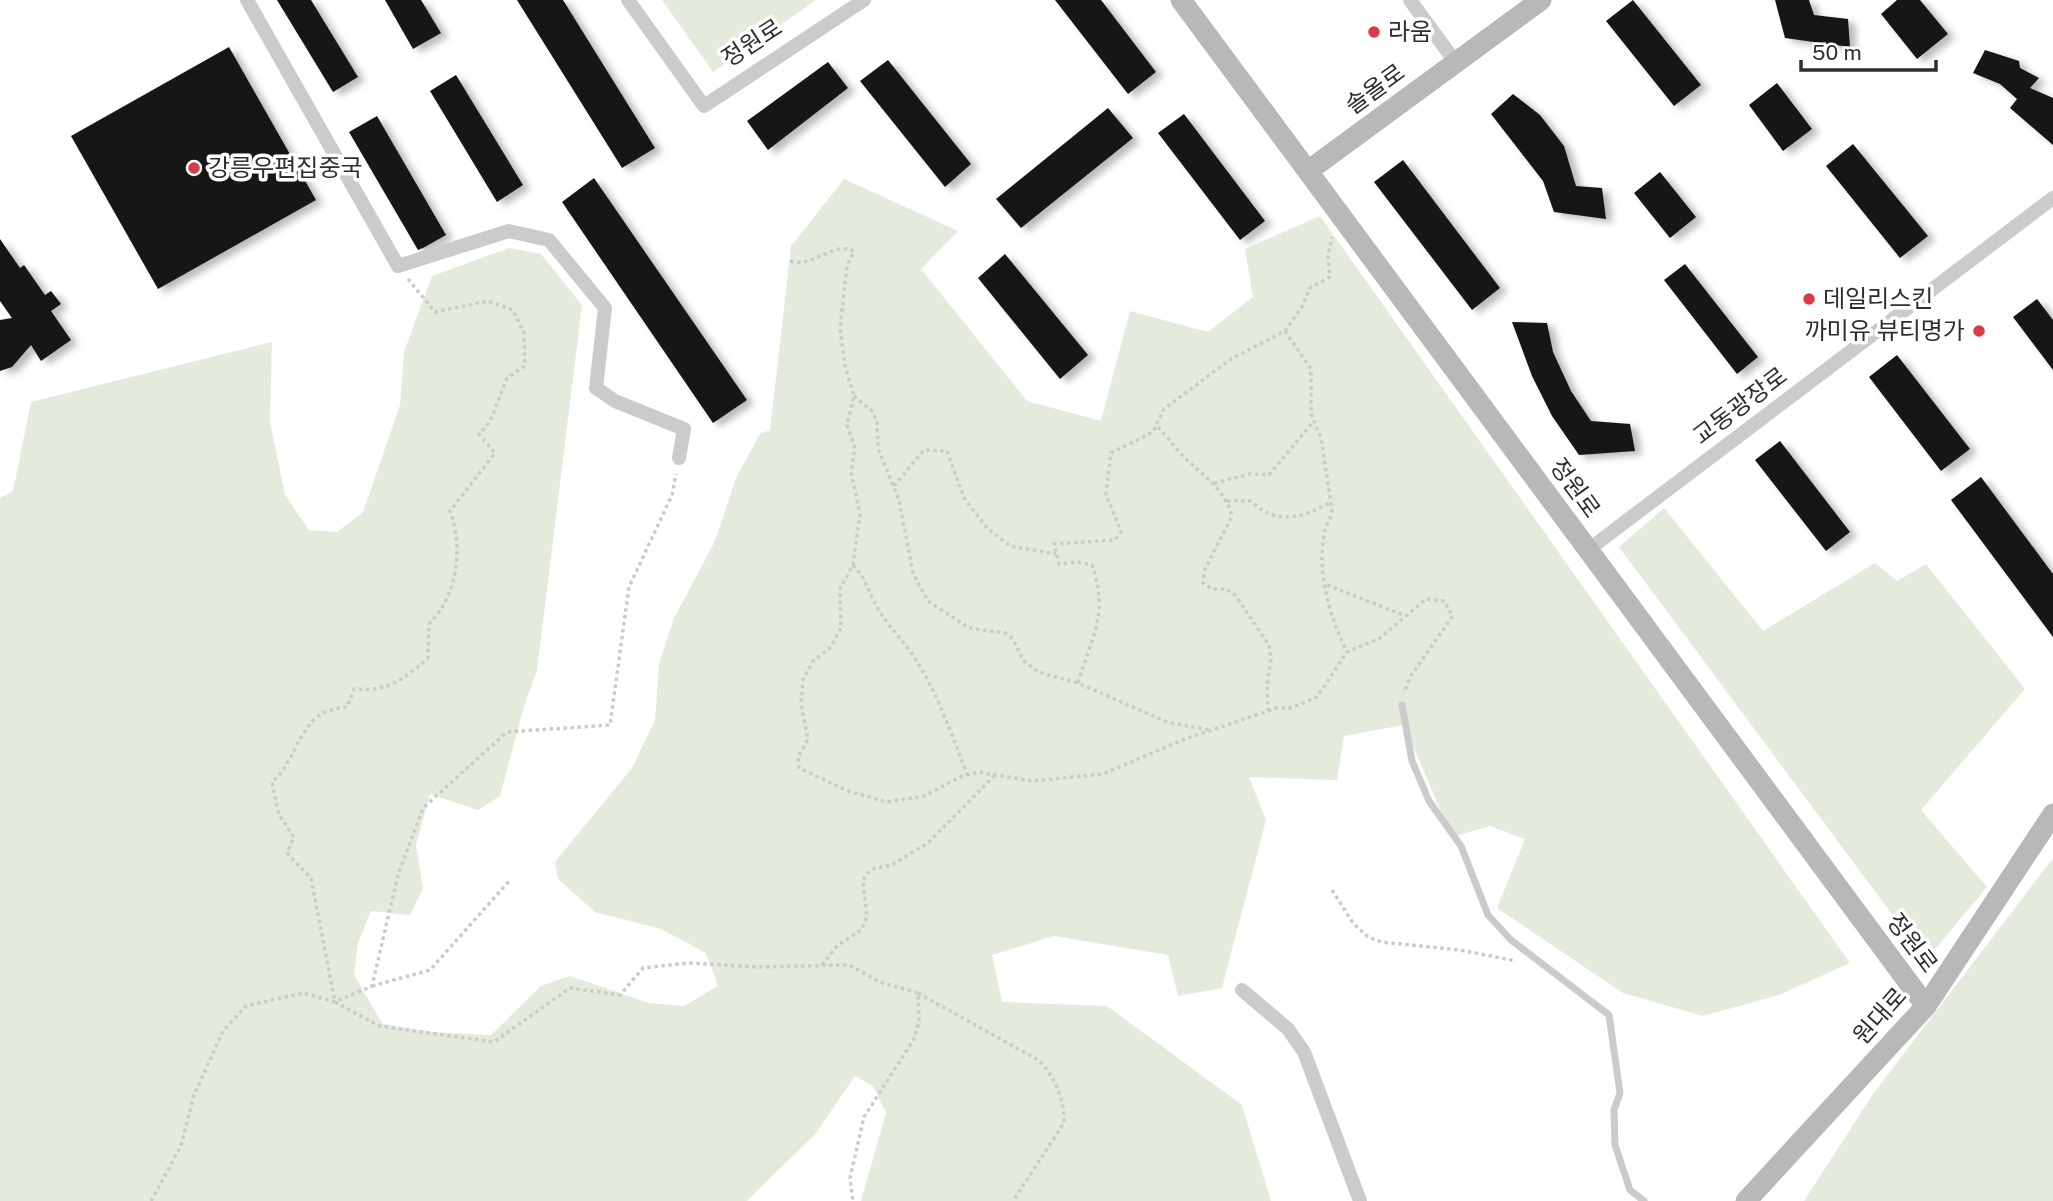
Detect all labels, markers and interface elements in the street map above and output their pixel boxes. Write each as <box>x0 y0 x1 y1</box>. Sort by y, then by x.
street label: 정원로 <box>716 12 787 72</box>
place label: 라움 <box>1388 17 1432 45</box>
marker: 라움 <box>1366 24 1382 40</box>
scale bar <box>1801 28 1936 72</box>
text: 50 m <box>1812 40 1862 65</box>
street label: 솔올로 <box>1339 57 1409 119</box>
place label: 강릉우편집중국 <box>208 153 363 181</box>
marker: 강릉우편집중국 <box>186 160 202 176</box>
place label: 데일리스킨 <box>1823 284 1933 312</box>
marker: 데일리스킨 <box>1801 291 1817 307</box>
place label: 까미유 뷰티명가 <box>1805 316 1965 344</box>
marker: 까미유 뷰티명가 <box>1971 323 1987 339</box>
street label: 교동광장로 <box>1687 361 1792 450</box>
street label: 정원로 <box>1545 452 1607 522</box>
street label: 정원로 <box>1882 908 1944 977</box>
street label: 원대로 <box>1847 981 1912 1049</box>

